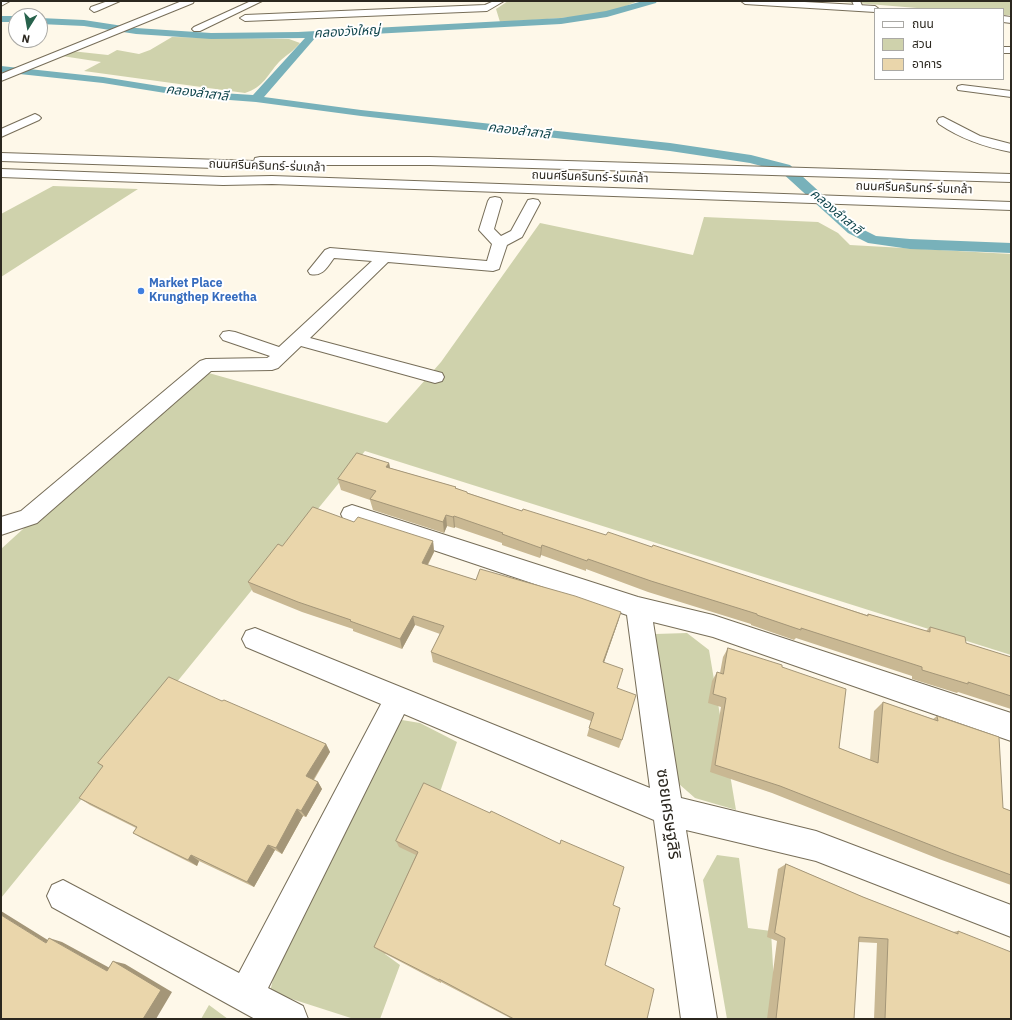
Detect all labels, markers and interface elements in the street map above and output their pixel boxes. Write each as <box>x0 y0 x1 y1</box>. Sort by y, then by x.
north arrow <box>8 8 48 48</box>
legend <box>874 8 1004 80</box>
text: ถนน <box>912 16 934 31</box>
water label: คลองวังใหญ่ <box>313 22 381 42</box>
text: N <box>21 31 31 46</box>
text: สวน <box>912 36 932 51</box>
text: อาคาร <box>912 56 942 71</box>
water label: คลองลำสาลี <box>165 81 229 105</box>
water label: คลองลำสาลี <box>487 119 551 143</box>
street label: ถนนศรีนครินทร์-ร่มเกล้า <box>208 157 326 175</box>
street label: ถนนศรีนครินทร์-ร่มเกล้า <box>531 168 649 186</box>
street label: ถนนศรีนครินทร์-ร่มเกล้า <box>855 179 973 197</box>
water label: คลองลำสาลี <box>807 186 865 238</box>
place label: Market Place Krungthep Kreetha <box>149 277 257 305</box>
marker: Market Place Krungthep Kreetha <box>136 286 146 296</box>
street label: ซอยเศรษฐสิริ <box>652 767 684 861</box>

